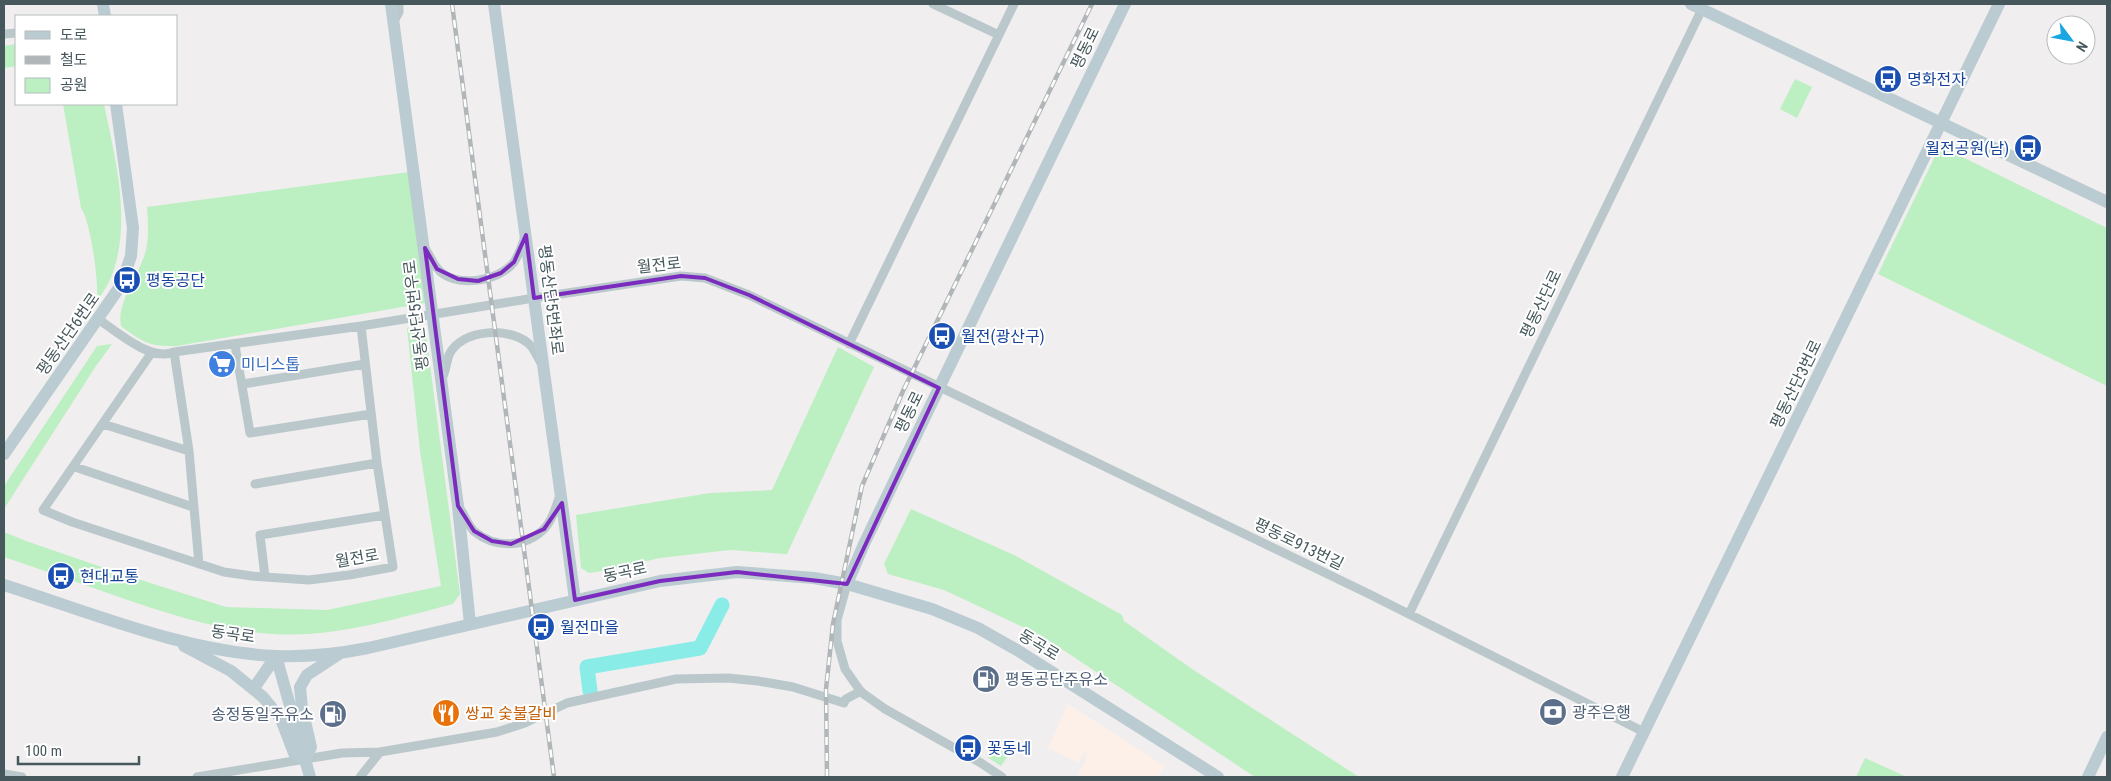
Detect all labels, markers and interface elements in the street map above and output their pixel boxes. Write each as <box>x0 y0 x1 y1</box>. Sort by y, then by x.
legend <box>15 15 178 105</box>
north arrow <box>2046 15 2096 65</box>
street label: 평동로 <box>1067 24 1103 72</box>
text: 도로 <box>60 26 88 44</box>
text: N <box>2073 39 2091 55</box>
text: 철도 <box>60 51 88 69</box>
bus stop icon: 명화전자 <box>1873 64 1903 94</box>
place label: 명화전자 <box>1907 70 1966 89</box>
text: 공원 <box>60 76 88 94</box>
bus stop icon: 월전공원(남) <box>2013 133 2043 163</box>
place label: 월전공원(남) <box>1925 139 2009 158</box>
street label: 평동산단5번좌로 <box>535 244 567 356</box>
street label: 월전로 <box>636 253 682 277</box>
street label: 평동산단5번우로 <box>400 259 432 371</box>
bus stop icon: 평동공단 <box>112 265 142 295</box>
street label: 평동산단로 <box>1516 267 1566 341</box>
place label: 평동공단 <box>146 271 205 290</box>
street label: 평동산단6번로 <box>33 289 104 379</box>
bus stop icon: 월전(광산구) <box>927 321 957 351</box>
place label: 월전(광산구) <box>961 327 1045 346</box>
street label: 평동산단3번로 <box>1766 336 1826 431</box>
supermarket icon: 미니스톱 <box>207 349 237 379</box>
place label: 미니스톱 <box>241 355 300 374</box>
street label: 평동로 <box>891 388 927 436</box>
street label: 평동로913번길 <box>1251 514 1347 574</box>
street label: 월전로 <box>334 545 381 571</box>
street label: 동곡로 <box>601 558 649 586</box>
bus stop icon: 현대교통 <box>46 561 76 591</box>
place label: 현대교통 <box>80 567 139 586</box>
bus stop icon: 월전마을 <box>526 612 556 642</box>
place label: 월전마을 <box>560 618 619 637</box>
street label: 동곡로 <box>210 622 256 647</box>
street label: 동곡로 <box>1015 625 1063 665</box>
fuel station icon: 평동공단주유소 <box>971 664 1001 694</box>
place label: 평동공단주유소 <box>1005 670 1108 689</box>
bank icon: 광주은행 <box>1538 697 1568 727</box>
restaurant icon: 쌍교 숯불갈비 <box>431 698 461 728</box>
fuel station icon: 송정동일주유소 <box>318 699 348 729</box>
place label: 광주은행 <box>1572 703 1631 722</box>
place label: 쌍교 숯불갈비 <box>465 704 557 723</box>
place label: 송정동일주유소 <box>211 705 314 724</box>
bus stop icon: 꽃동네 <box>953 733 983 763</box>
scale bar <box>18 734 139 766</box>
place label: 꽃동네 <box>987 739 1031 758</box>
text: 100 m <box>25 742 62 760</box>

